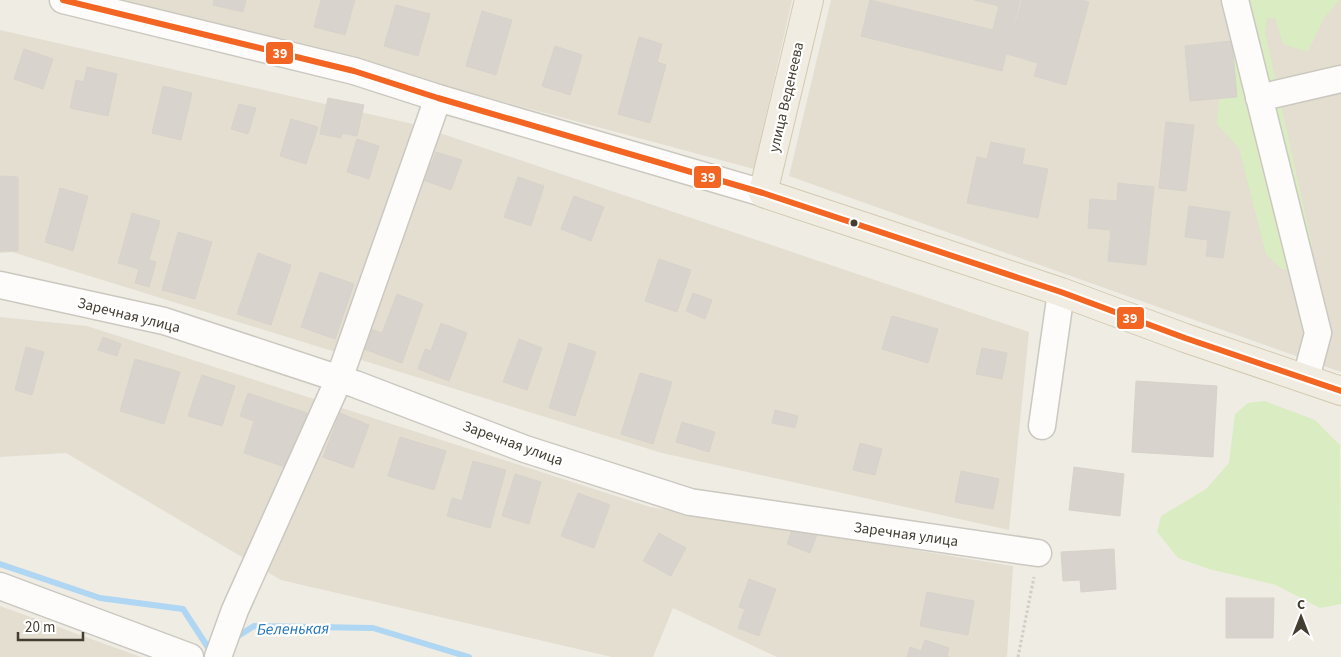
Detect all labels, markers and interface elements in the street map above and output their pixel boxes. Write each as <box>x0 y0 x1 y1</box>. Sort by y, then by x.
street label: улица Веденеева <box>764 40 809 154</box>
line badge: 39 <box>265 41 294 65</box>
text: 39 <box>273 44 287 64</box>
line badge: 39 <box>693 165 722 189</box>
text: 39 <box>701 168 715 188</box>
unlabelled marker <box>849 218 859 228</box>
street label: Заречная улица <box>75 293 183 338</box>
line badge: 39 <box>1116 306 1145 330</box>
text: 39 <box>1123 309 1137 329</box>
street label: Заречная улица <box>460 416 566 471</box>
street label: Заречная улица <box>852 517 960 552</box>
north arrow <box>1276 592 1326 642</box>
text: С <box>1297 595 1305 615</box>
scale bar <box>18 610 82 642</box>
text: 20 m <box>25 617 55 638</box>
water label: Беленькая <box>257 617 330 641</box>

